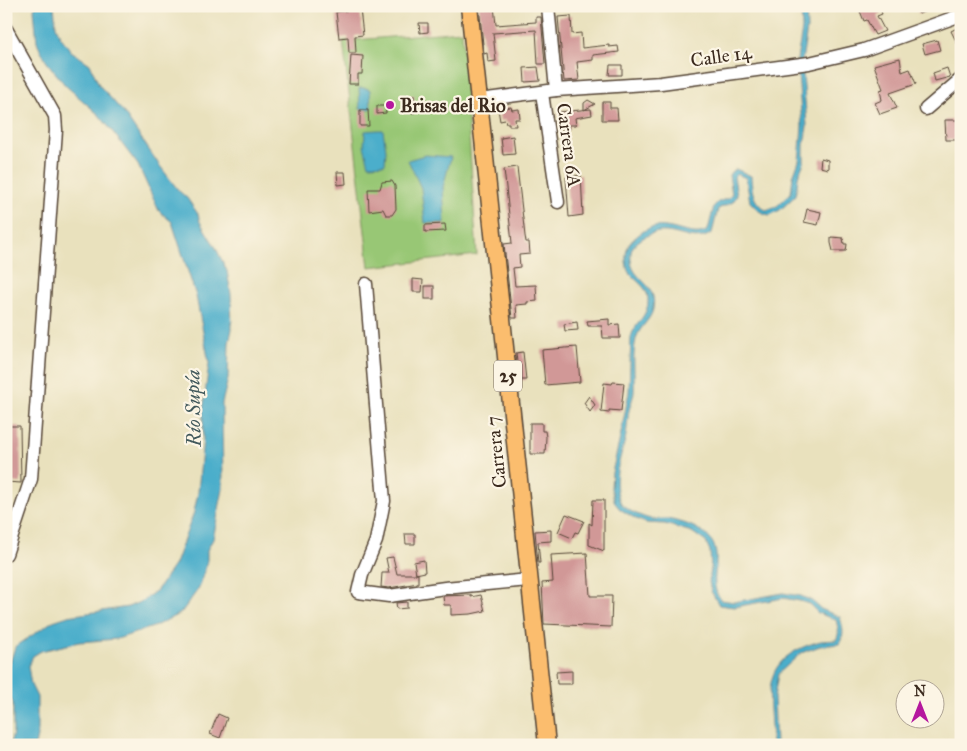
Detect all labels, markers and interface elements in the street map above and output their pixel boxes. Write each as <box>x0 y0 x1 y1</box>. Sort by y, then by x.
street label: Calle 14 <box>689 40 753 72</box>
place label: Brisas del Rio <box>400 94 506 117</box>
marker: Brisas del Rio <box>384 99 396 111</box>
street label: Carrera 6A <box>552 101 586 189</box>
road number: 25 <box>494 361 522 392</box>
water label: Río Supía <box>180 369 207 448</box>
street label: Carrera 7 <box>481 415 511 489</box>
north arrow <box>894 678 944 728</box>
text: N <box>914 683 926 700</box>

